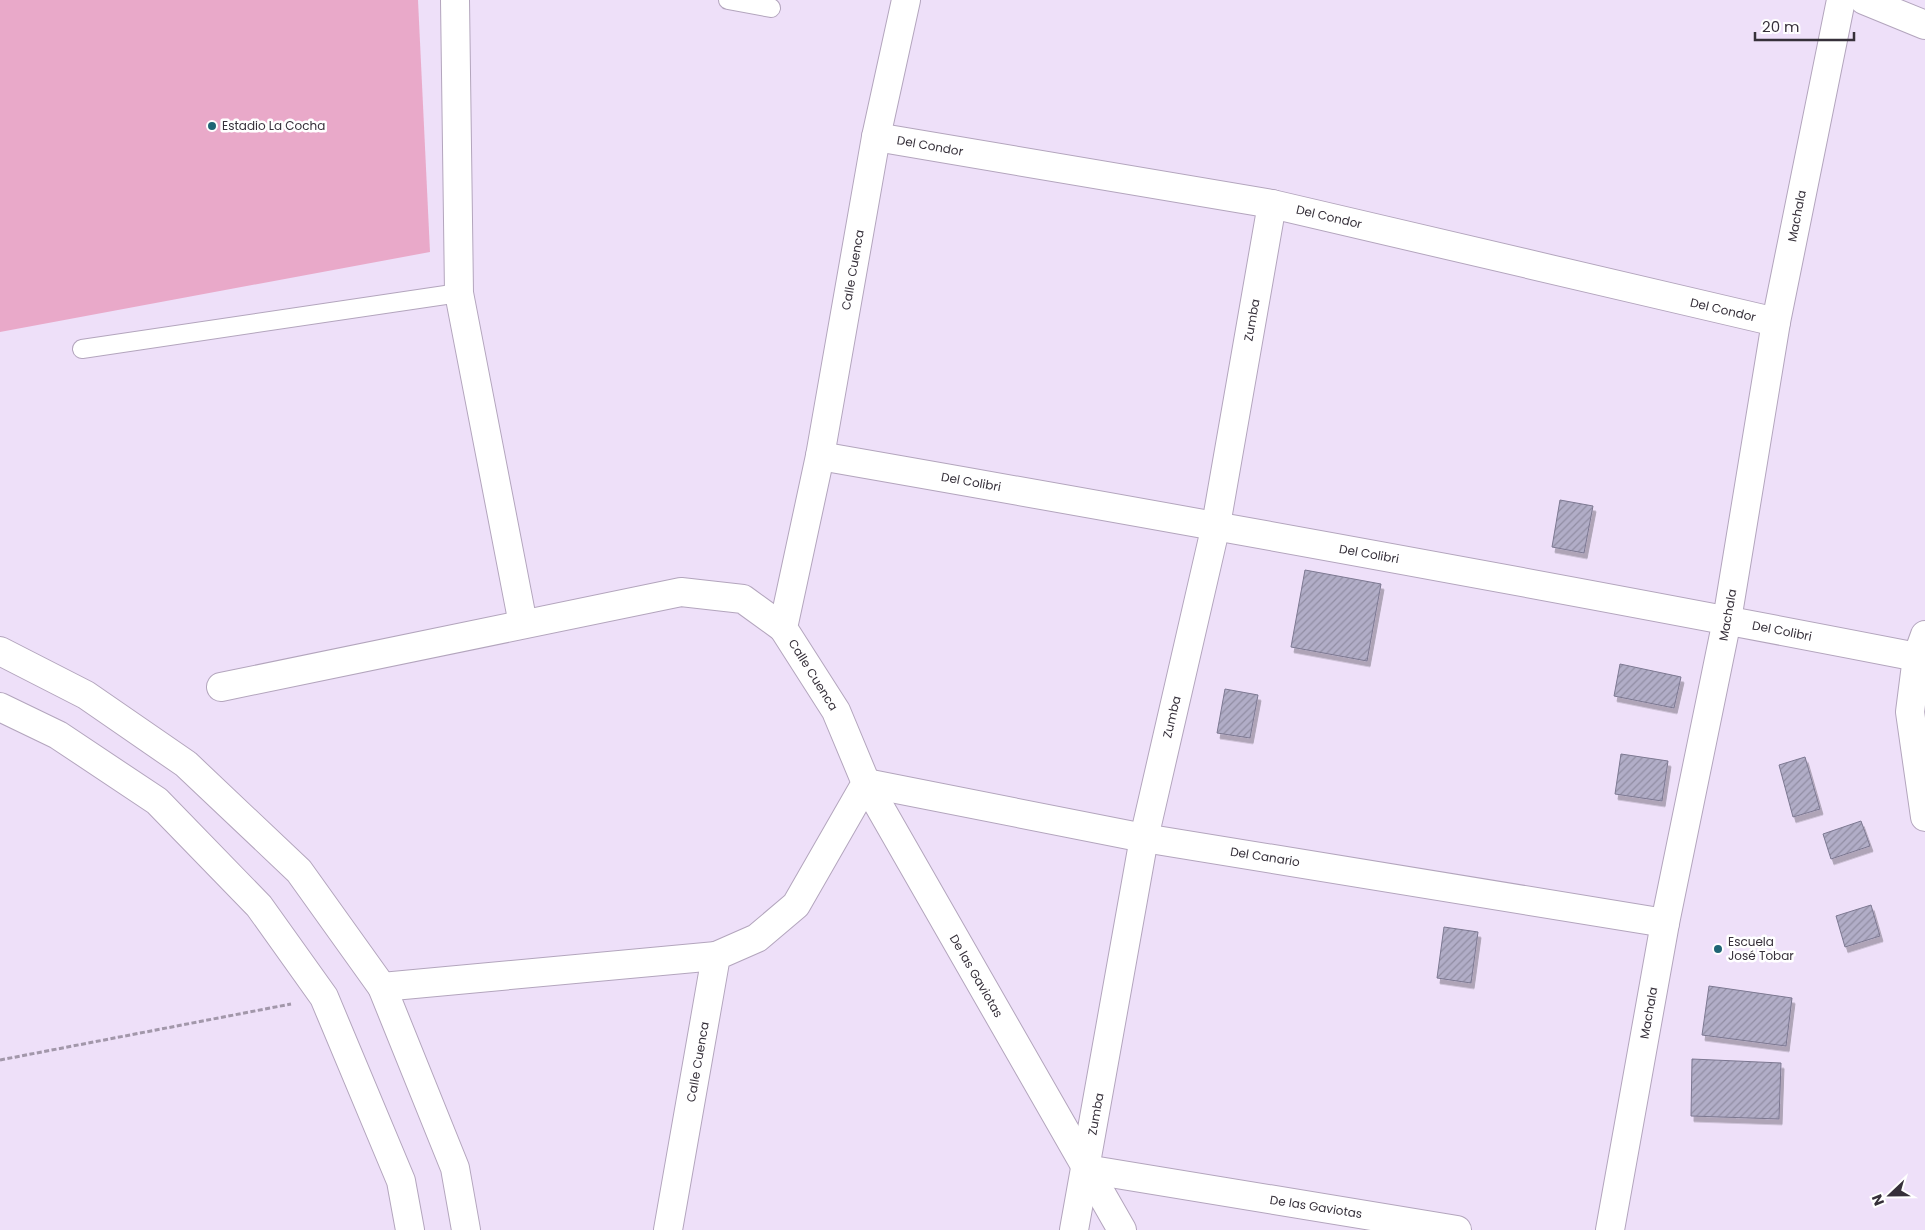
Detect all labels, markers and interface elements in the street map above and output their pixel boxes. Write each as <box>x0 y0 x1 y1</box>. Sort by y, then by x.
scale bar <box>1755 10 1854 42</box>
text: 20 m <box>1762 16 1800 37</box>
place label: Estadio La Cocha <box>222 117 325 134</box>
marker: Estadio La Cocha <box>206 120 218 132</box>
street label: Del Condor <box>896 131 965 160</box>
street label: Machala <box>1783 188 1810 243</box>
street label: Del Condor <box>1295 201 1364 232</box>
street label: Calle Cuenca <box>837 228 868 311</box>
street label: Del Condor <box>1689 294 1758 325</box>
street label: Zumba <box>1239 297 1264 342</box>
street label: Del Colibri <box>940 468 1002 495</box>
street label: Del Colibri <box>1338 540 1400 567</box>
street label: Machala <box>1715 588 1740 642</box>
street label: Del Colibri <box>1751 616 1813 645</box>
street label: Calle Cuenca <box>785 636 842 714</box>
street label: Zumba <box>1158 694 1185 740</box>
street label: Del Canario <box>1229 843 1301 870</box>
street label: De las Gaviotas <box>946 931 1007 1020</box>
place label: Escuela José Tobar <box>1728 933 1794 964</box>
marker: Escuela José Tobar <box>1712 943 1724 955</box>
street label: Machala <box>1636 986 1661 1040</box>
street label: Calle Cuenca <box>682 1020 713 1103</box>
street label: Zumba <box>1083 1091 1108 1136</box>
north arrow <box>1865 1170 1915 1220</box>
street label: De las Gaviotas <box>1269 1191 1363 1222</box>
text: N <box>1867 1191 1889 1208</box>

